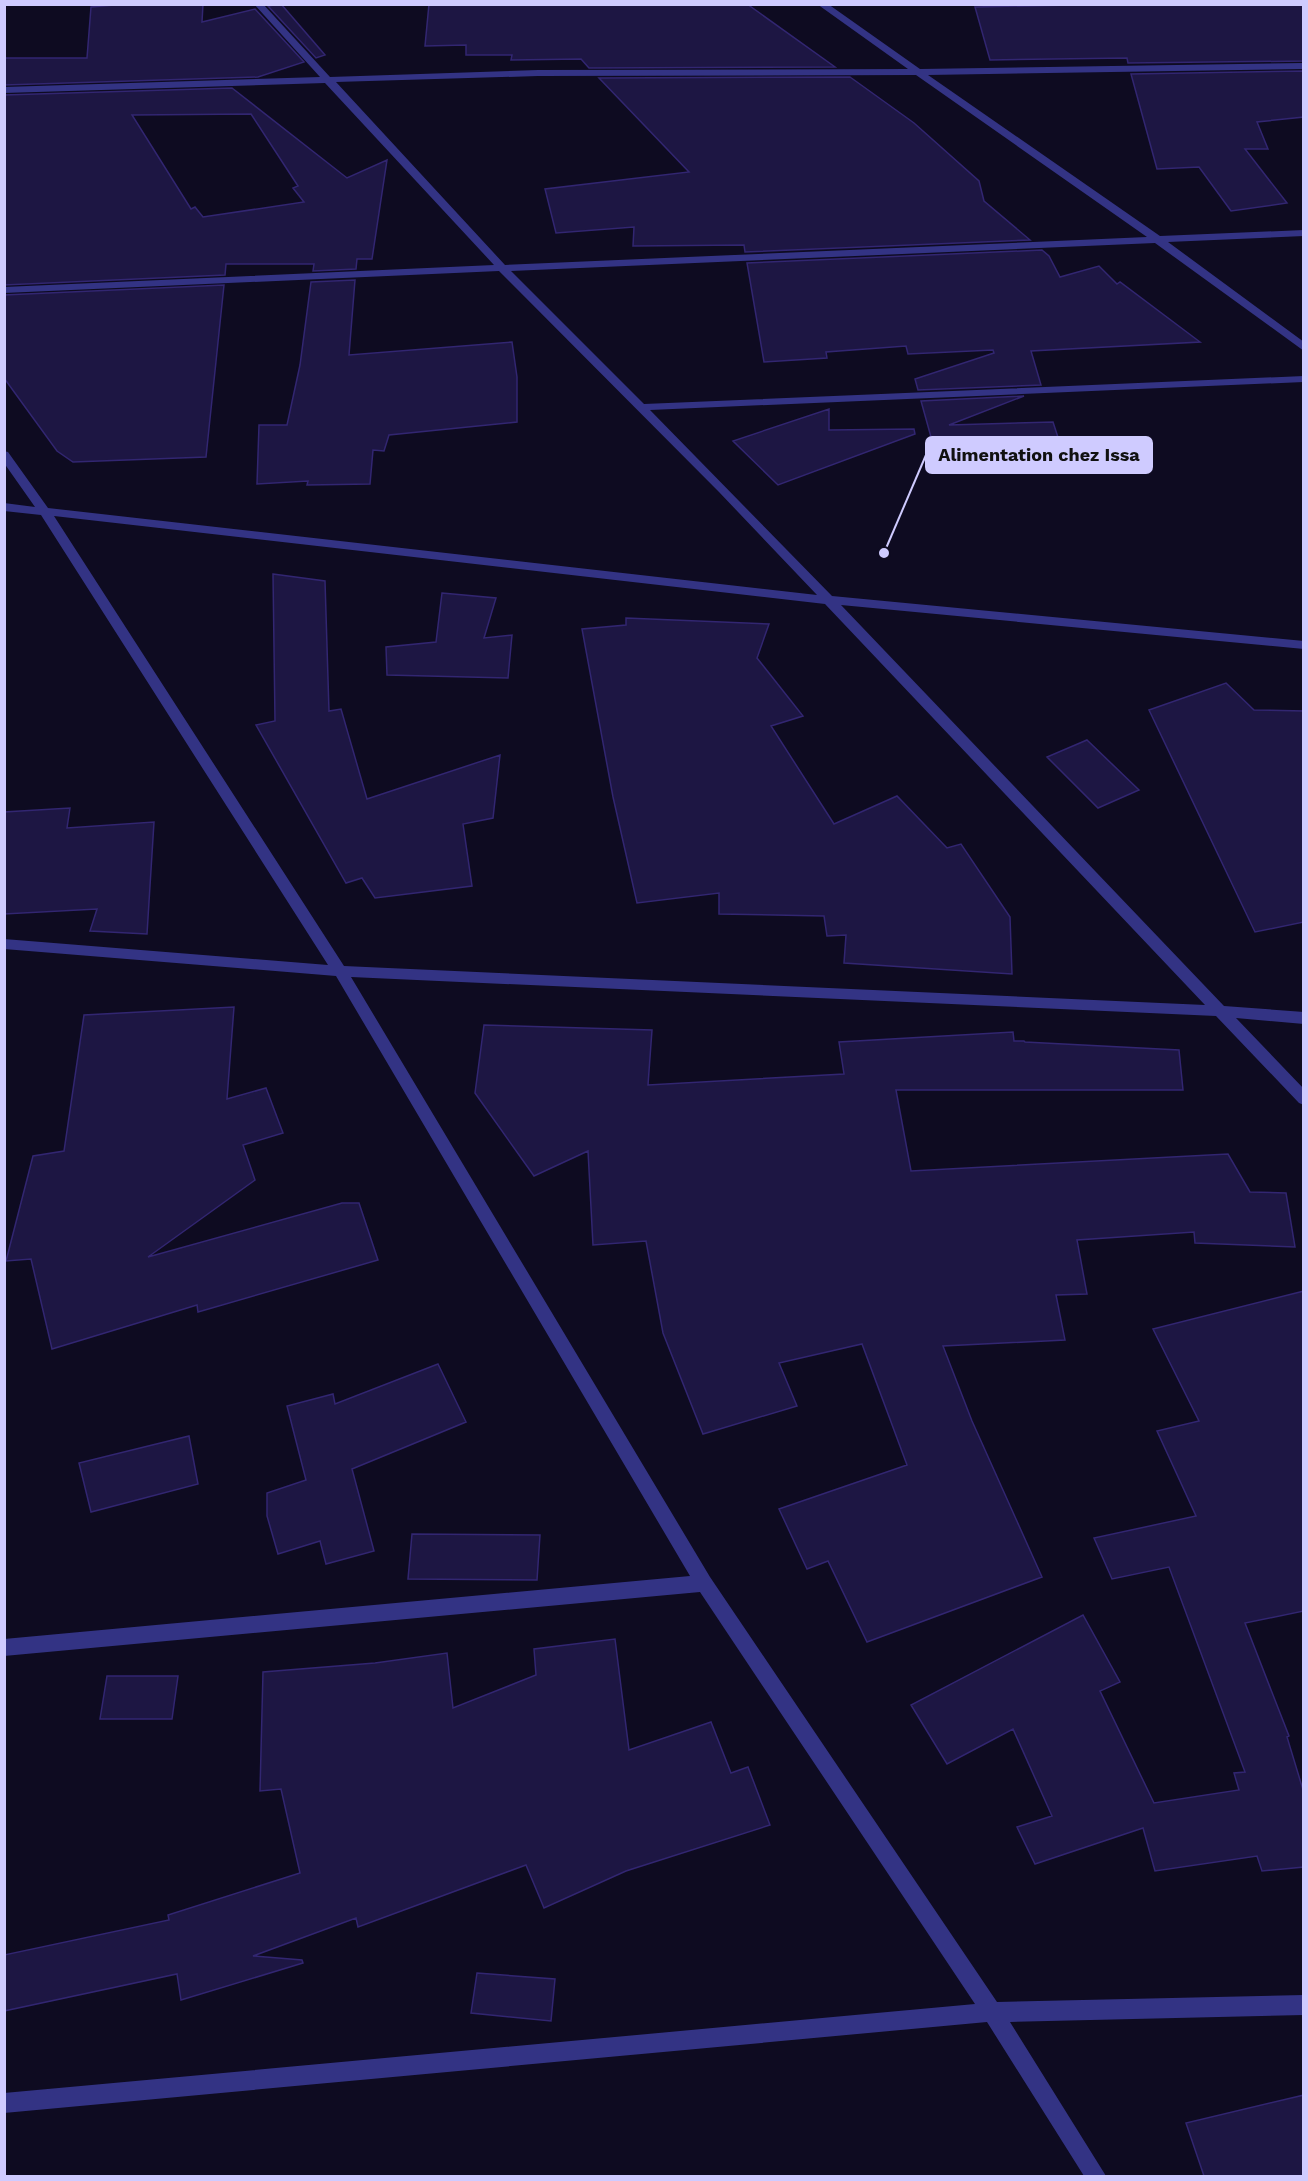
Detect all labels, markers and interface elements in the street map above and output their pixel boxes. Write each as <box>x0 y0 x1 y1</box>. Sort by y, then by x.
callout: Alimentation chez Issa <box>926 437 1152 473</box>
text: Alimentation chez Issa <box>938 444 1140 465</box>

